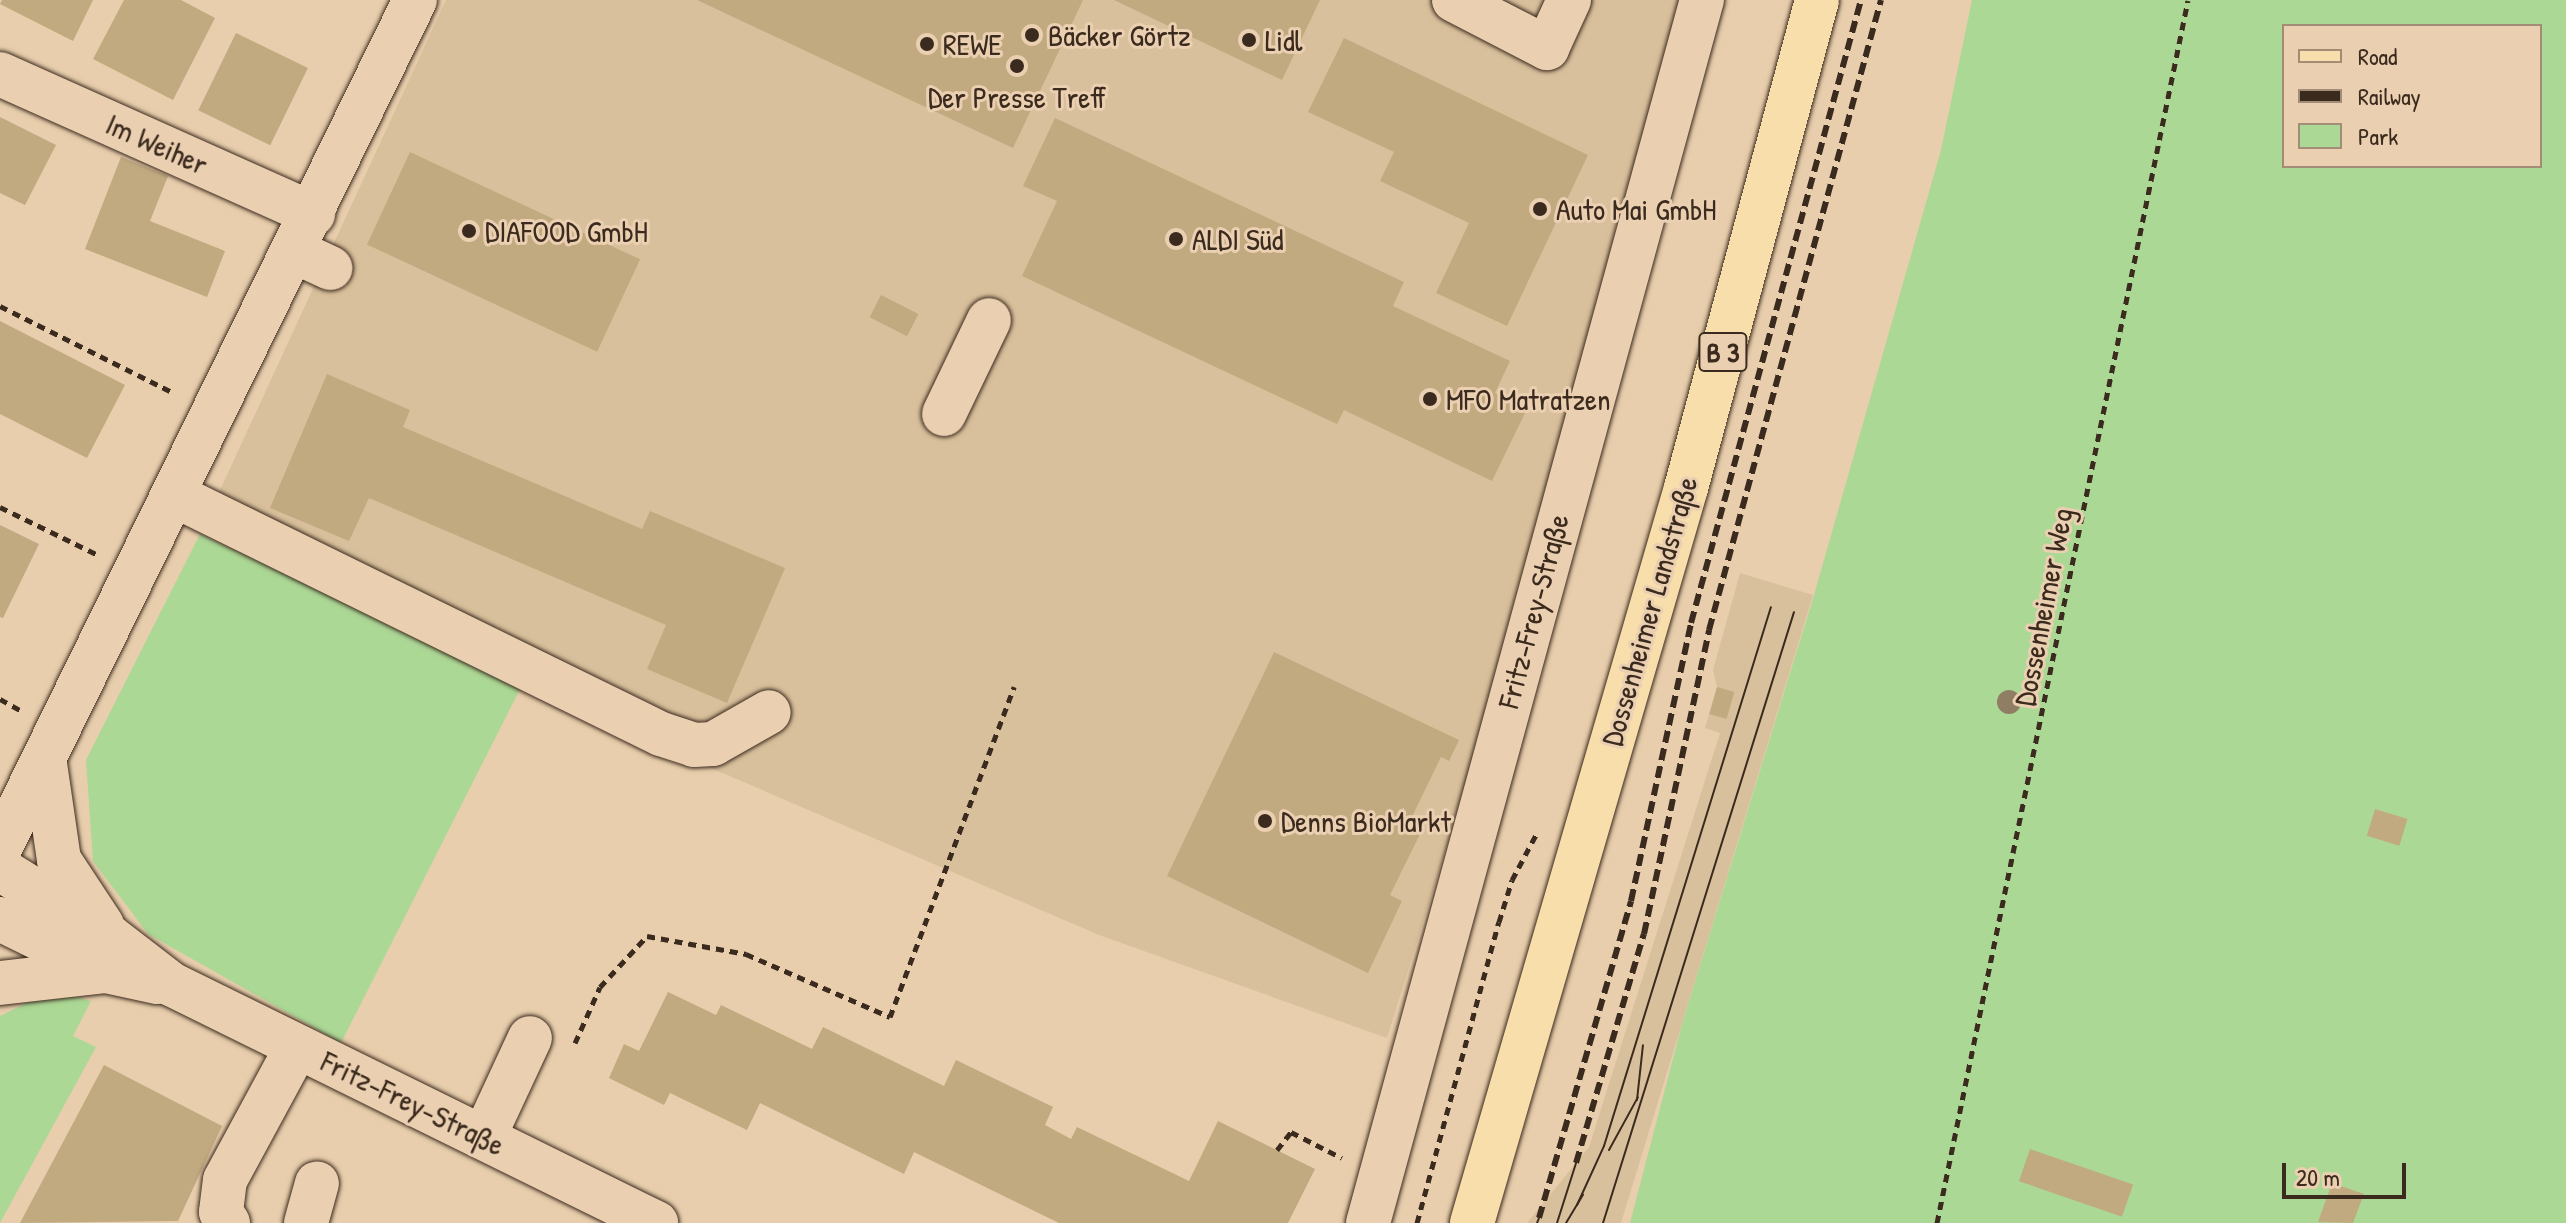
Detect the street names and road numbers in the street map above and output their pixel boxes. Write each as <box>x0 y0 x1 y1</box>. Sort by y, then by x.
street label: Im Weiher <box>101 106 213 182</box>
road number: B 3 <box>1697 328 1749 376</box>
street label: Dossenheimer Landstraße <box>1593 472 1705 750</box>
street label: Dossenheimer Weg <box>2006 505 2080 709</box>
street label: Fritz-Frey-Straße <box>1490 510 1576 712</box>
street label: Fritz-Frey-Straße <box>315 1043 511 1163</box>

